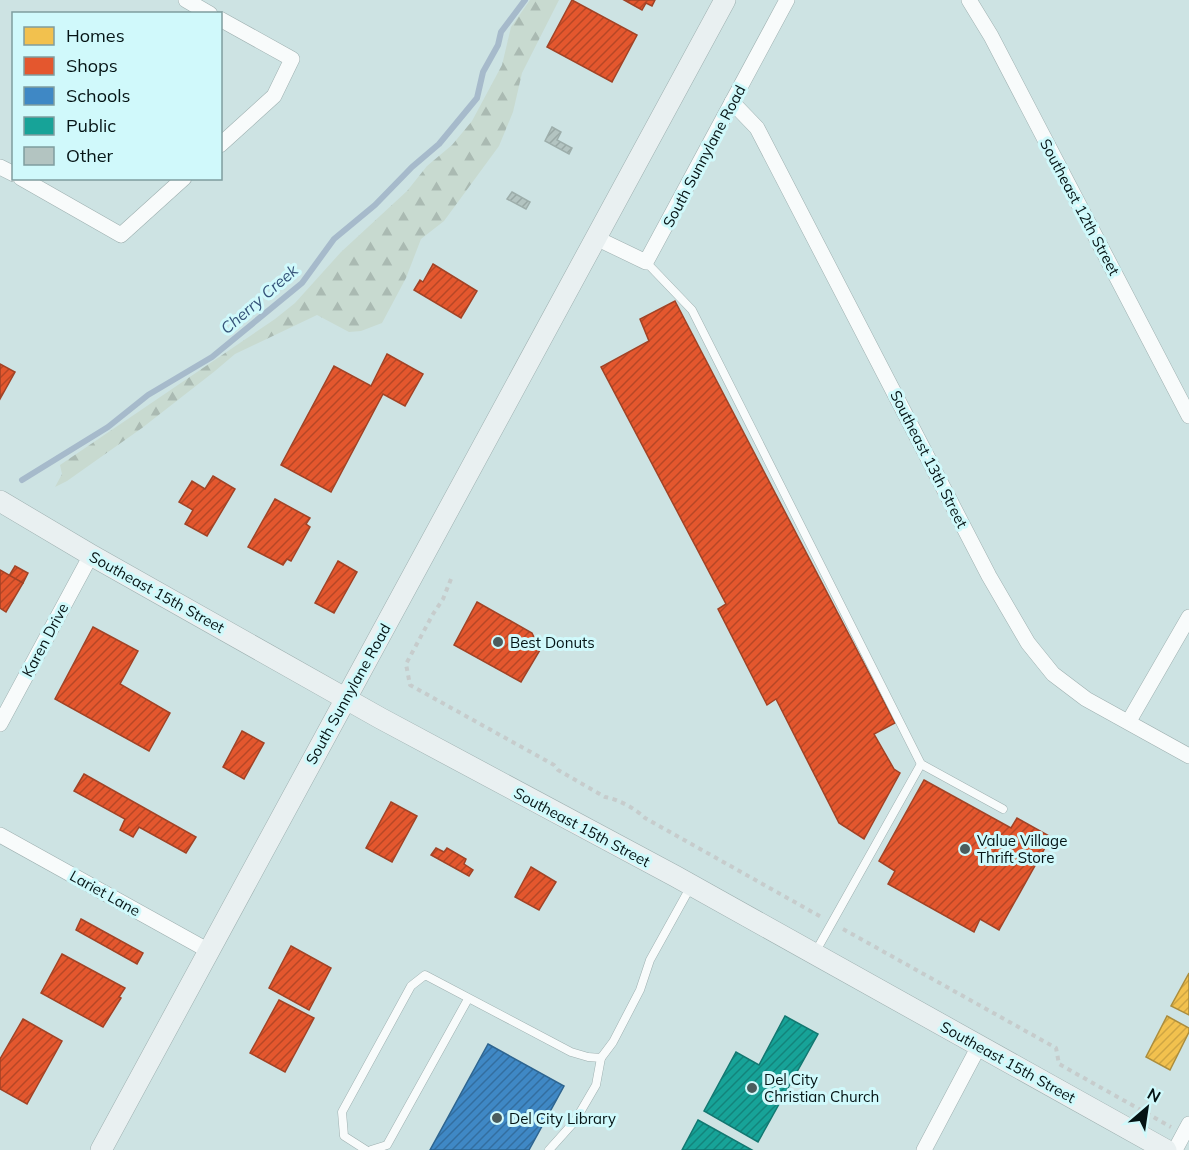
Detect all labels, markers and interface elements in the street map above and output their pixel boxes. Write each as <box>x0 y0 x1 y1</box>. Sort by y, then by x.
legend <box>12 12 222 180</box>
text: Homes <box>66 24 125 47</box>
text: Shops <box>66 54 118 77</box>
street label: South Sunnylane Road <box>658 82 750 230</box>
text: Schools <box>66 84 131 107</box>
text: Public <box>66 114 116 137</box>
street label: Southeast 12th Street <box>1036 136 1124 278</box>
text: Other <box>66 144 114 167</box>
water label: Cherry Creek <box>216 259 302 338</box>
street label: Southeast 13th Street <box>886 387 972 531</box>
street label: Southeast 15th Street <box>86 547 228 637</box>
street label: Karen Drive <box>18 600 72 680</box>
street label: South Sunnylane Road <box>301 620 395 768</box>
place label: Best Donuts <box>510 633 595 652</box>
marker: Best Donuts <box>491 635 505 649</box>
street label: Southeast 15th Street <box>511 783 653 871</box>
place label: Value Village Thrift Store <box>977 831 1067 867</box>
marker: Value Village Thrift Store <box>958 842 972 856</box>
street label: Lariet Lane <box>66 866 144 920</box>
street label: Southeast 15th Street <box>937 1017 1079 1107</box>
place label: Del City Christian Church <box>764 1070 879 1106</box>
north arrow <box>1117 1078 1177 1138</box>
marker: Del City Christian Church <box>745 1081 759 1095</box>
text: N <box>1144 1083 1164 1107</box>
place label: Del City Library <box>509 1109 616 1128</box>
marker: Del City Library <box>490 1111 504 1125</box>

